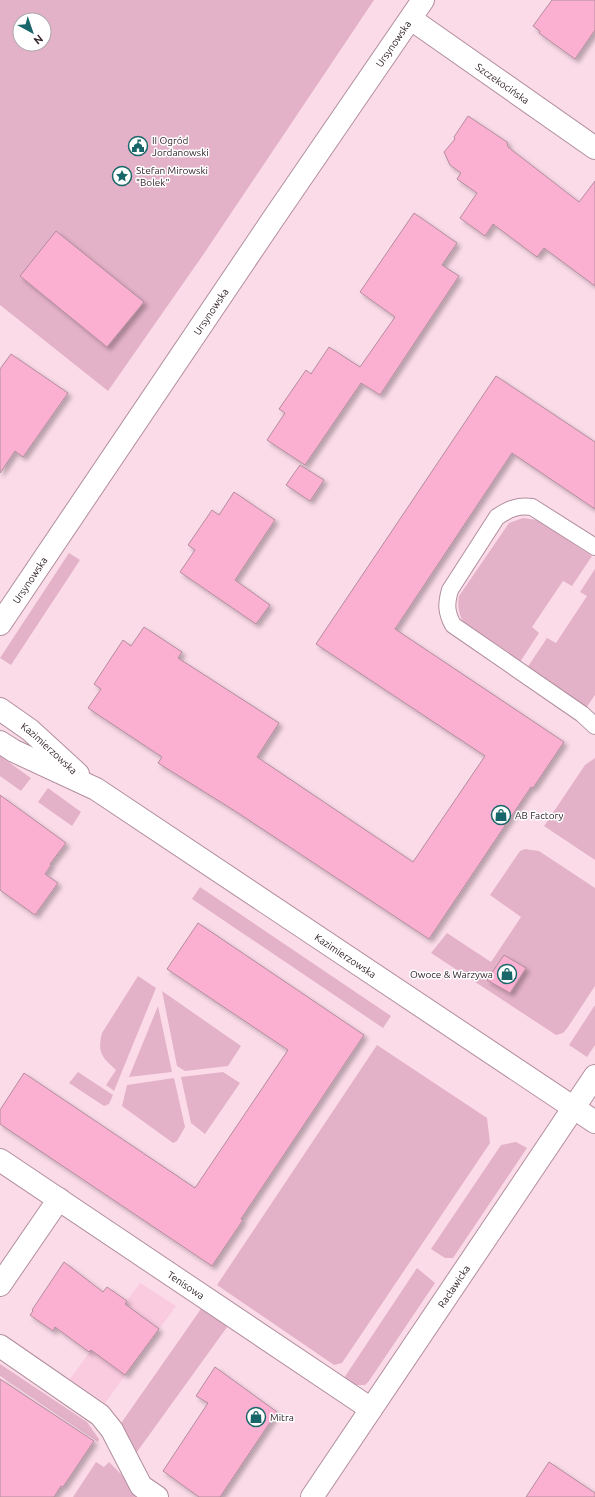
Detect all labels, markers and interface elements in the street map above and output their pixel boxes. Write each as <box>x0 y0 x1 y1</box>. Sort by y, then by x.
north arrow <box>12 12 52 52</box>
street label: Ursynowska <box>373 18 413 69</box>
text: N <box>31 32 45 47</box>
street label: Szczekocińska <box>474 61 531 106</box>
public building icon: II Ogród Jordanowski <box>127 135 149 157</box>
place label: II Ogród Jordanowski <box>152 135 209 158</box>
place icon: Stefan Mirowski "Bolek" <box>111 165 133 187</box>
place label: Stefan Mirowski "Bolek" <box>136 165 208 188</box>
street label: Ursynowska <box>191 286 230 337</box>
street label: Ursynowska <box>10 555 49 605</box>
street label: Kazimierzowska <box>19 720 79 776</box>
shop icon: AB Factory <box>490 804 512 826</box>
place label: AB Factory <box>515 810 564 821</box>
street label: Kazimierzowska <box>313 931 378 980</box>
shop icon: Owoce & Warzywa <box>496 963 518 985</box>
place label: Owoce & Warzywa <box>410 969 493 980</box>
street label: Racławicka <box>435 1263 472 1310</box>
street label: Tenisowa <box>166 1269 206 1301</box>
shop icon: Mitra <box>245 1406 267 1428</box>
place label: Mitra <box>270 1412 294 1423</box>

